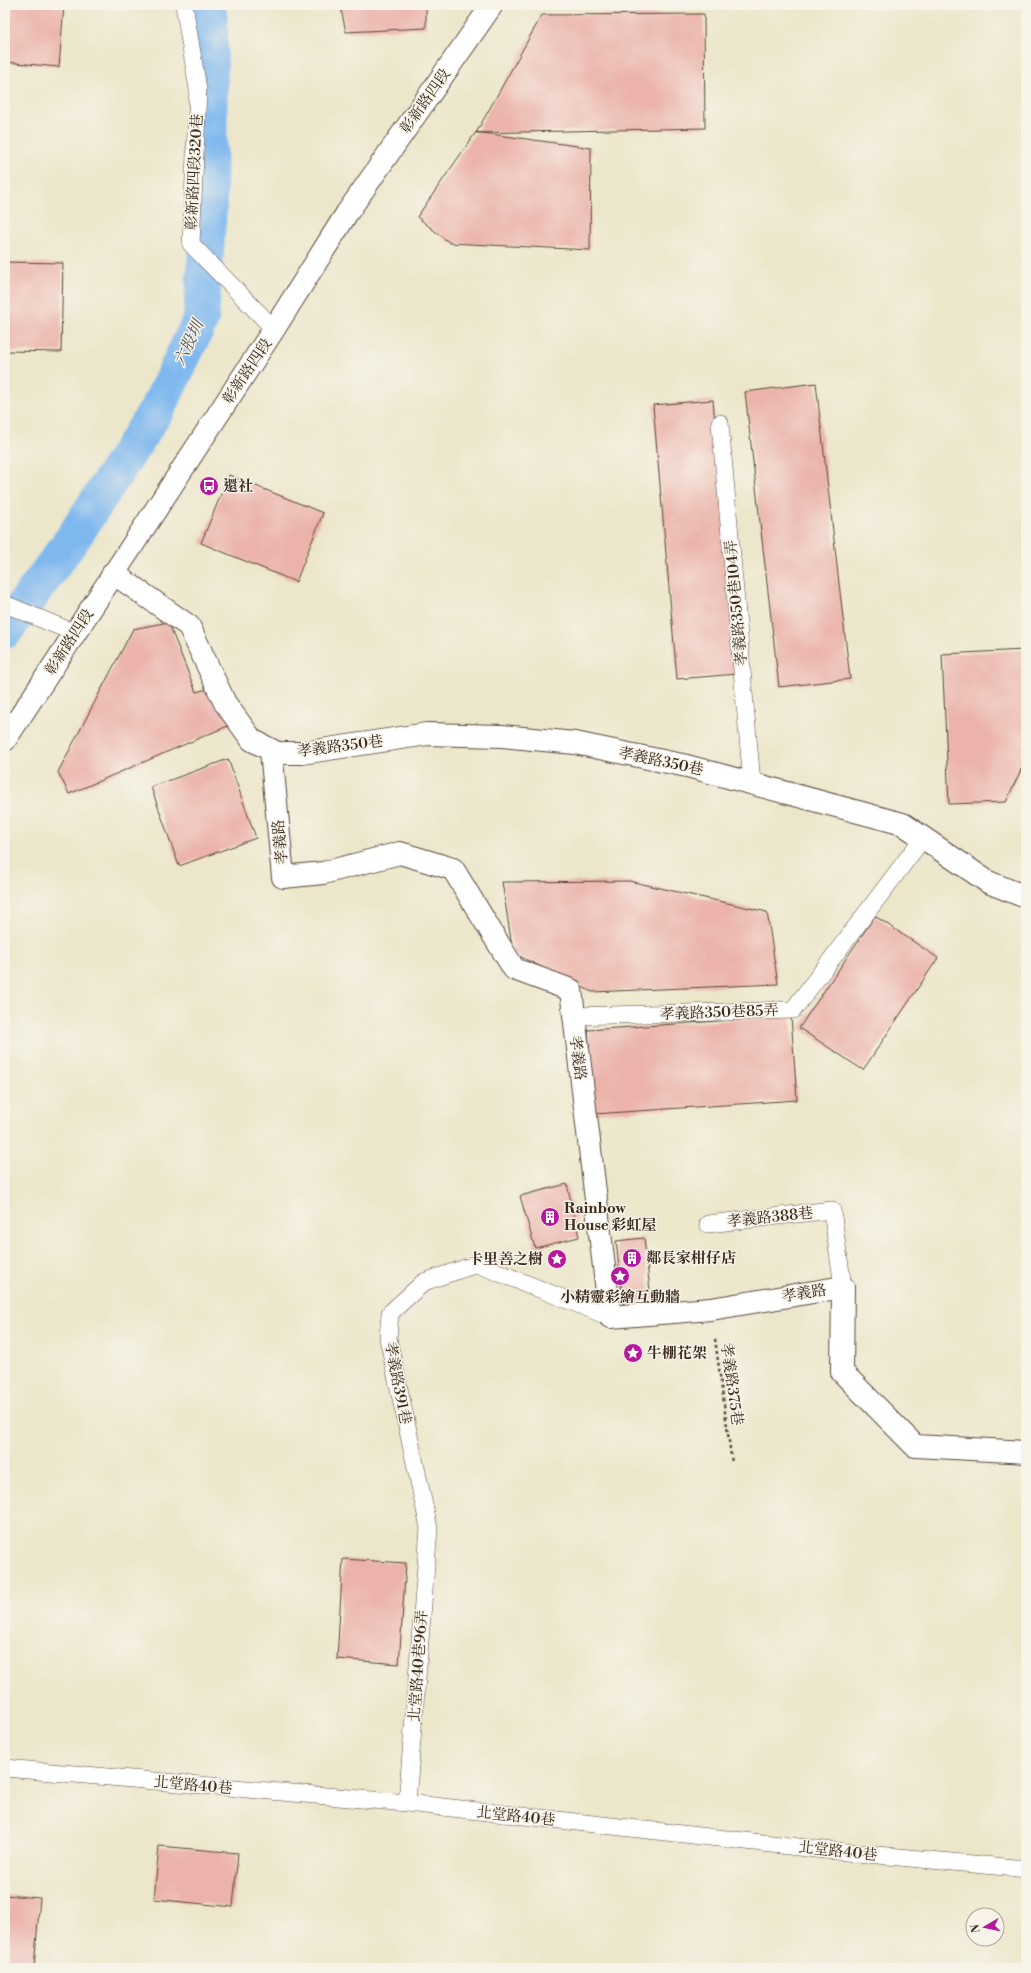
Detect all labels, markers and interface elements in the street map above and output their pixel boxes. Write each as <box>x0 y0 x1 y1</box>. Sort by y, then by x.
street label: 彰新路四段 <box>396 65 455 137</box>
street label: 彰新路四段320巷 <box>182 113 207 231</box>
water label: 六股圳 <box>170 315 209 369</box>
street label: 彰新路四段 <box>219 335 276 408</box>
bus stop icon: 還社 <box>198 475 220 497</box>
place label: 還社 <box>223 477 253 496</box>
street label: 孝義路350巷104弄 <box>722 539 751 667</box>
street label: 彰新路四段 <box>41 606 98 679</box>
street label: 孝義路350巷 <box>296 732 384 761</box>
street label: 孝義路350巷 <box>617 743 705 780</box>
street label: 孝義路 <box>269 819 292 865</box>
street label: 孝義路350巷85弄 <box>659 1001 779 1024</box>
street label: 孝義路 <box>565 1035 590 1082</box>
place label: Rainbow House 彩虹屋 <box>564 1199 656 1235</box>
street label: 孝義路388巷 <box>726 1204 814 1231</box>
building icon: Rainbow House 彩虹屋 <box>539 1206 561 1228</box>
building icon: 鄰長家柑仔店 <box>621 1247 643 1269</box>
place icon: 卡里善之樹 <box>546 1248 568 1270</box>
place label: 鄰長家柑仔店 <box>646 1249 736 1268</box>
place label: 卡里善之樹 <box>468 1250 543 1269</box>
place icon: 小精靈彩繪互動牆 <box>609 1265 631 1287</box>
street label: 孝義路 <box>780 1281 828 1306</box>
place label: 小精靈彩繪互動牆 <box>560 1288 680 1307</box>
street label: 孝義路391巷 <box>380 1340 415 1426</box>
street label: 孝義路375巷 <box>716 1341 747 1427</box>
place icon: 牛棚花架 <box>622 1342 644 1364</box>
place label: 牛棚花架 <box>647 1344 707 1363</box>
street label: 北堂路40巷96弄 <box>405 1609 432 1723</box>
street label: 北堂路40巷 <box>153 1773 233 1798</box>
street label: 北堂路40巷 <box>476 1803 556 1830</box>
street label: 北堂路40巷 <box>798 1838 878 1865</box>
north arrow <box>965 1907 1005 1947</box>
text: N <box>968 1923 984 1934</box>

